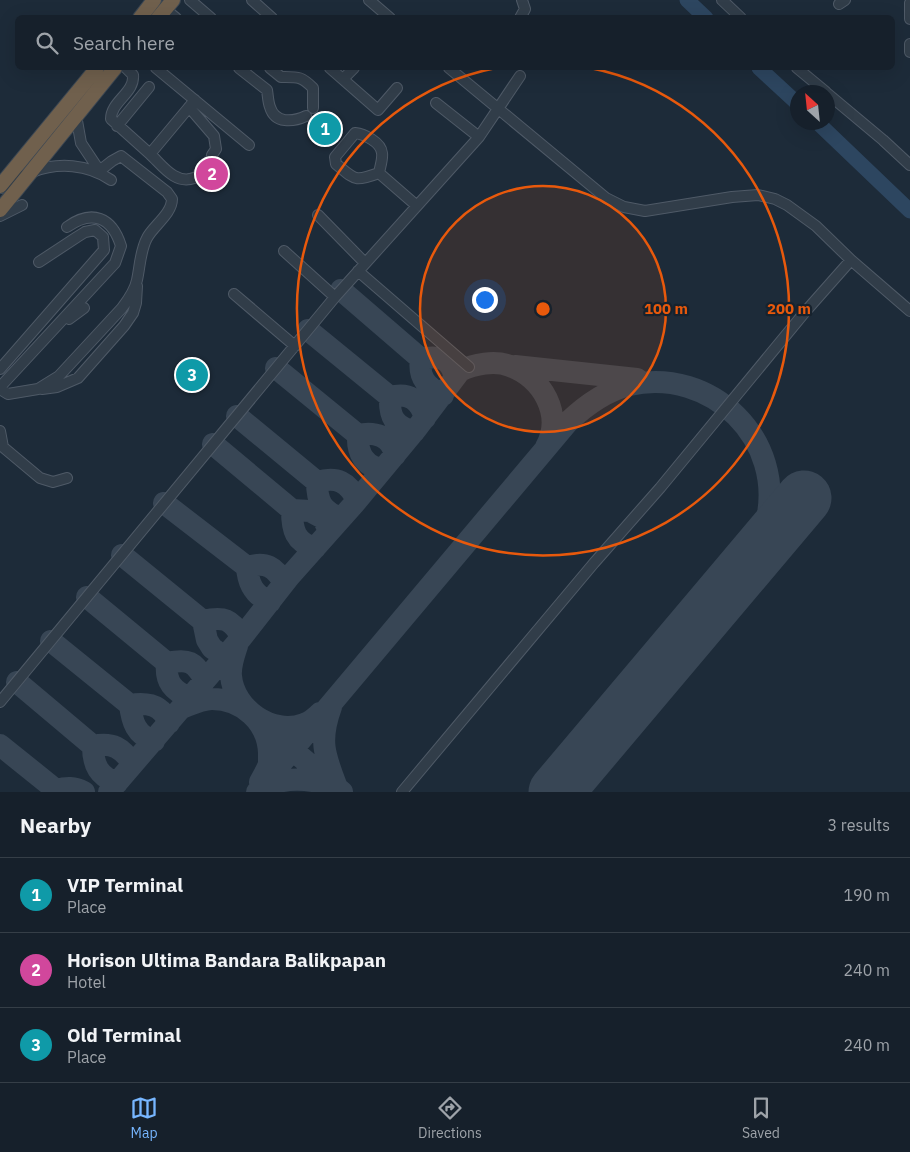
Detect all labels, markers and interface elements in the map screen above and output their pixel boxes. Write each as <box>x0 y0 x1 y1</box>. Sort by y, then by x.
search box <box>15 15 895 70</box>
icon: search <box>33 29 61 57</box>
text: Search here <box>73 31 175 55</box>
north arrow <box>790 85 835 130</box>
pin: 1 <box>309 110 341 148</box>
pin: 2 <box>196 155 228 193</box>
your location <box>472 287 498 313</box>
text: 100 m <box>644 299 688 318</box>
text: 200 m <box>767 299 811 318</box>
centre of rings <box>534 300 552 318</box>
pin: 3 <box>176 356 208 394</box>
text: Nearby <box>20 811 91 839</box>
text: 3 results <box>827 815 890 835</box>
text: VIP Terminal <box>67 873 183 897</box>
text: 1 <box>31 885 41 905</box>
text: 190 m <box>843 885 890 905</box>
text: Place <box>67 897 106 917</box>
text: Horison Ultima Bandara Balikpapan <box>67 948 386 972</box>
text: 2 <box>31 960 41 980</box>
text: 240 m <box>843 960 890 980</box>
text: Hotel <box>67 972 106 992</box>
text: Old Terminal <box>67 1023 181 1047</box>
text: 3 <box>31 1035 41 1055</box>
text: 240 m <box>843 1035 890 1055</box>
text: Place <box>67 1047 106 1067</box>
tab: Map <box>130 1094 158 1142</box>
tab: Directions <box>418 1094 482 1142</box>
tab: Saved <box>742 1094 780 1142</box>

